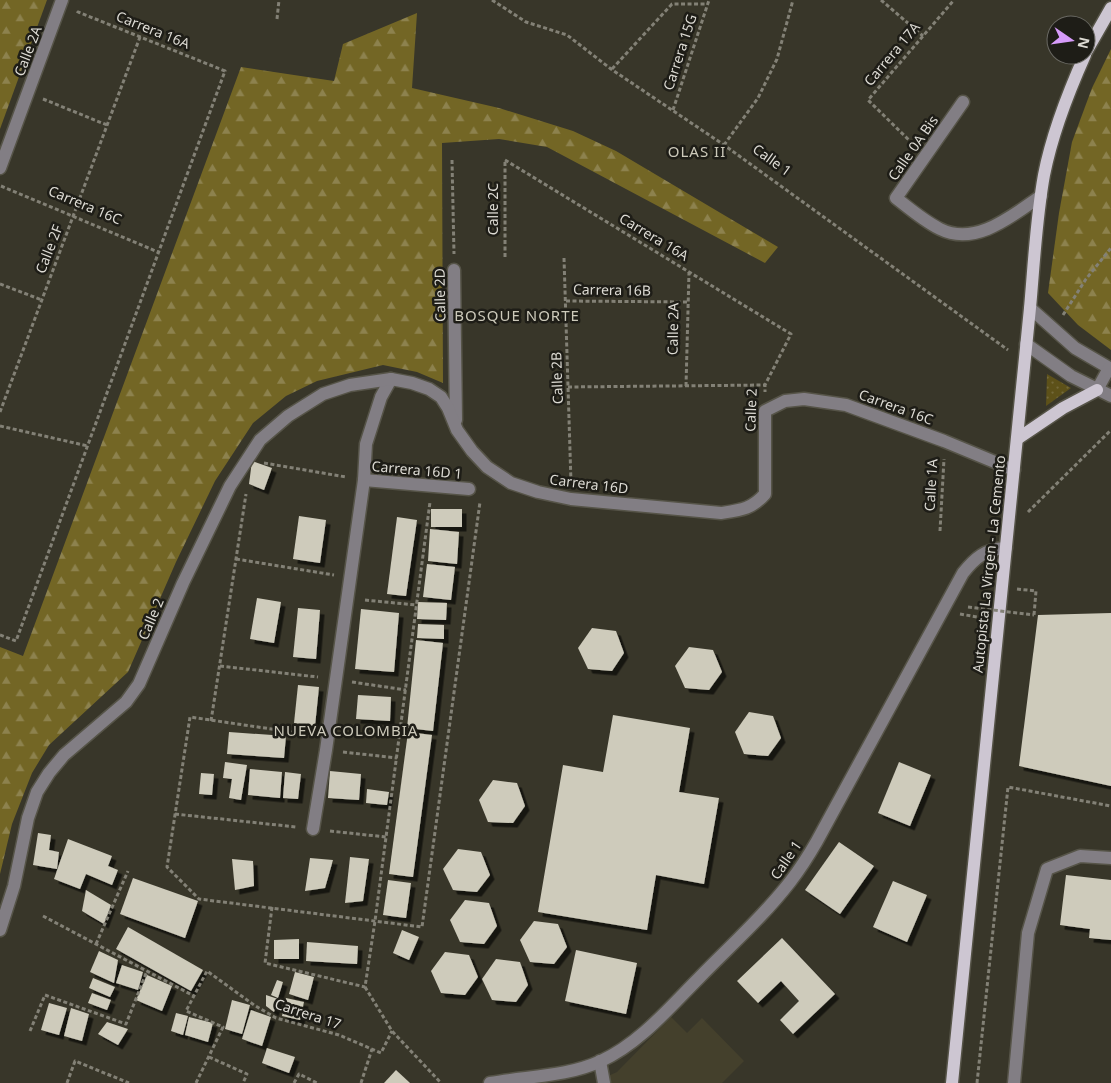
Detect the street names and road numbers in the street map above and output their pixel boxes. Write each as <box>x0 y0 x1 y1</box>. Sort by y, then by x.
street label: Carrera 16A <box>114 6 193 53</box>
street label: Carrera 15G <box>658 11 701 92</box>
street label: Carrera 17A <box>859 18 924 90</box>
street label: Calle 2A <box>9 23 46 79</box>
street label: Calle 0A Bis <box>883 111 942 184</box>
street label: Calle 1 <box>749 139 795 180</box>
street label: Carrera 16C <box>46 181 125 229</box>
street label: Calle 2C <box>483 183 502 235</box>
street label: Carrera 16A <box>616 208 693 265</box>
street label: Calle 2F <box>31 222 66 276</box>
street label: Calle 2D <box>430 268 449 322</box>
street label: Carrera 16B <box>573 279 651 300</box>
street label: Calle 2A <box>663 303 682 355</box>
street label: Calle 2B <box>546 351 567 405</box>
street label: Carrera 16C <box>856 384 936 429</box>
street label: Calle 2 <box>740 388 761 432</box>
street label: Autopista La Virgen - La Cemento <box>968 454 1009 674</box>
street label: Carrera 16D 1 <box>371 456 463 483</box>
street label: Calle 1A <box>920 458 941 512</box>
street label: Carrera 16D <box>549 469 629 498</box>
street label: Calle 2 <box>133 595 168 643</box>
street label: Calle 1 <box>766 836 806 883</box>
street label: Carrera 17 <box>272 994 344 1033</box>

